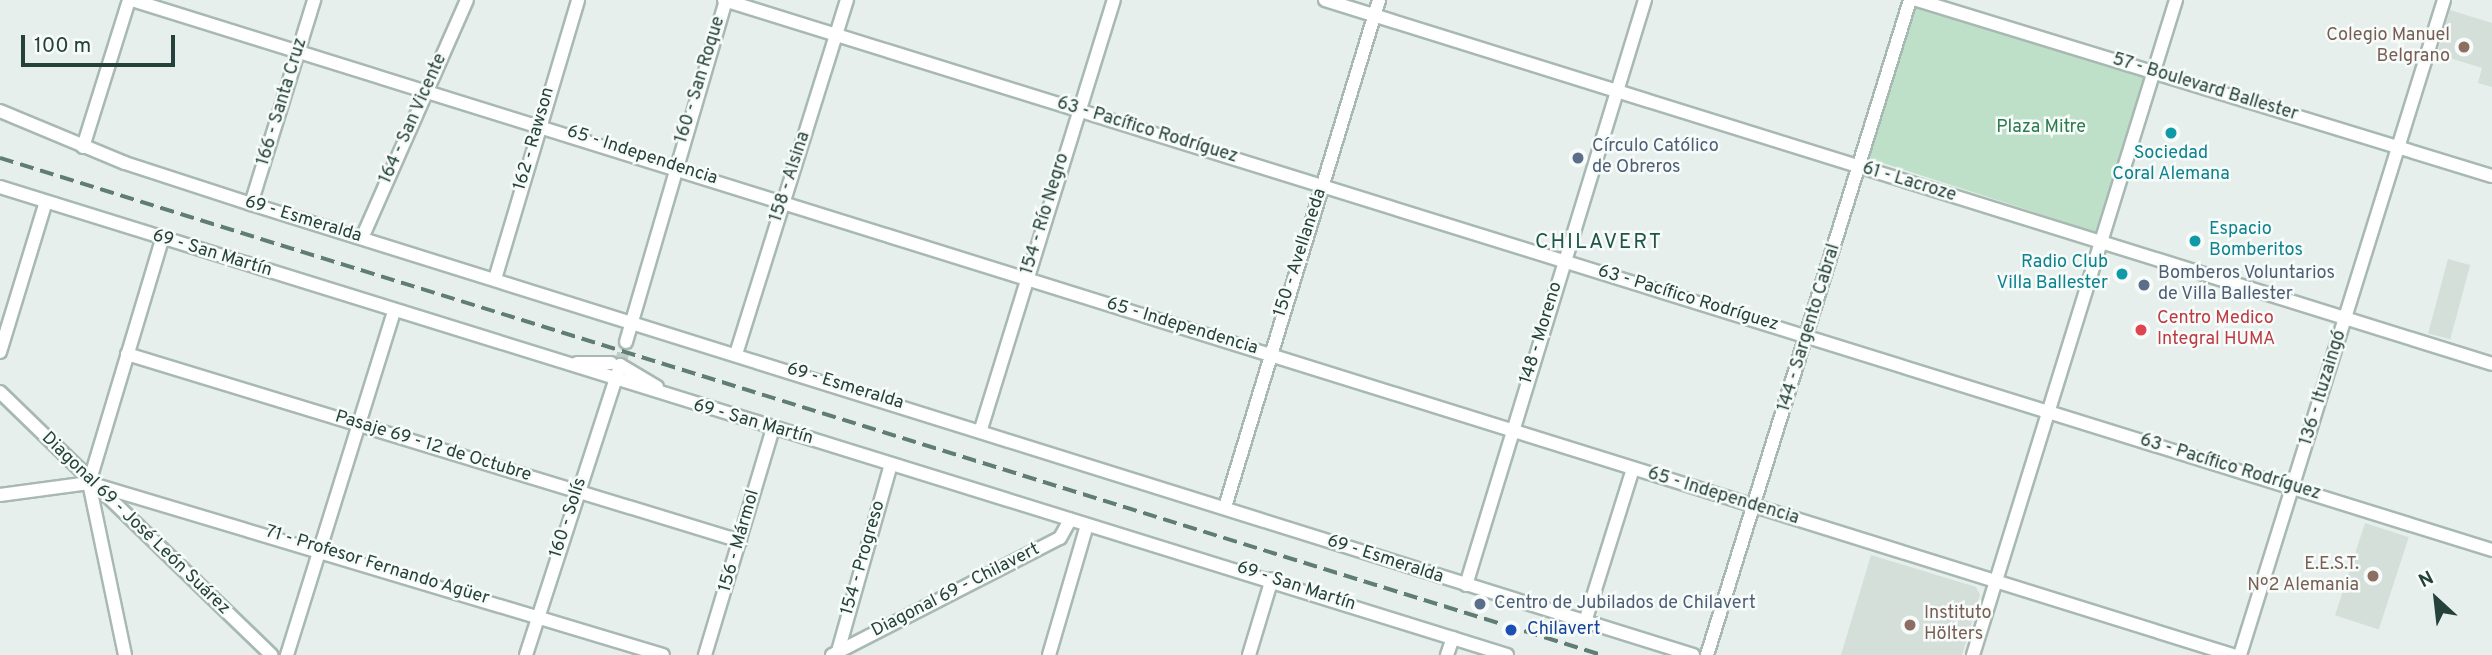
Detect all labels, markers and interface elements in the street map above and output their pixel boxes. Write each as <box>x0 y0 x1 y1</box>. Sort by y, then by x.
street label: 160 - San Roque <box>671 14 731 146</box>
scale bar <box>24 21 178 65</box>
place label: Colegio Manuel Belgrano <box>2326 26 2450 68</box>
text: 100 m <box>34 33 91 60</box>
street label: 166 - Santa Cruz <box>253 36 313 168</box>
marker: Colegio Manuel Belgrano <box>2456 39 2472 55</box>
street label: 57 - Boulevard Ballester <box>2109 49 2301 127</box>
street label: 164 - San Vicente <box>376 50 452 188</box>
street label: 162 - Rawson <box>510 85 560 193</box>
street label: 63 - Pacífico Rodríguez <box>1054 93 1240 169</box>
park label: Plaza Mitre <box>1996 117 2086 139</box>
street label: 65 - Independencia <box>564 121 720 191</box>
marker: Sociedad Coral Alemana <box>2163 125 2179 141</box>
street label: 158 - Alsina <box>766 129 816 225</box>
place label: Círculo Católico de Obreros <box>1592 137 1719 180</box>
place label: Sociedad Coral Alemana <box>2112 144 2230 186</box>
marker: Círculo Católico de Obreros <box>1570 150 1586 166</box>
street label: 154 - Río Negro <box>1017 151 1075 277</box>
street label: 61 - Lacroze <box>1859 158 1959 208</box>
street label: 150 - Avellaneda <box>1270 186 1332 320</box>
street label: 69 - Esmeralda <box>242 192 364 248</box>
place label: Espacio Bomberitos <box>2209 220 2303 262</box>
street label: 69 - San Martín <box>150 226 274 282</box>
district label: CHILAVERT <box>1536 230 1662 256</box>
marker: Espacio Bomberitos <box>2187 233 2203 249</box>
street label: 144 - Sargento Cabral <box>1774 242 1846 414</box>
place label: Radio Club Villa Ballester <box>1996 253 2108 296</box>
street label: 63 - Pacífico Rodríguez <box>1595 261 1781 337</box>
place label: Bomberos Voluntarios de Villa Ballester <box>2158 264 2336 306</box>
marker: Radio Club Villa Ballester <box>2114 266 2130 282</box>
marker: Bomberos Voluntarios de Villa Ballester <box>2136 277 2152 293</box>
street label: 148 - Moreno <box>1516 279 1568 387</box>
street label: 65 - Independencia <box>1104 294 1260 360</box>
place label: Centro Medico Integral HUMA <box>2157 309 2275 352</box>
marker: Centro Medico Integral HUMA <box>2131 320 2151 340</box>
street label: 136 - Ituzaingó <box>2296 328 2352 448</box>
street label: 69 - Esmeralda <box>784 359 906 415</box>
street label: 69 - San Martín <box>691 396 815 450</box>
street label: Pasaje 69 - 12 de Octubre <box>332 407 534 487</box>
street label: Diagonal 69 - José León Suárez <box>36 428 234 620</box>
street label: 63 - Pacífico Rodríguez <box>2137 430 2323 506</box>
street label: 65 - Independencia <box>1645 464 1801 530</box>
street label: 160 - Solís <box>546 475 592 561</box>
street label: 156 - Mármol <box>715 487 765 595</box>
street label: 154 - Progreso <box>837 498 891 618</box>
street label: 71 - Profesor Fernando Agüer <box>262 522 492 610</box>
street label: 69 - Esmeralda <box>1324 531 1446 589</box>
street label: Diagonal 69 - Chilavert <box>869 539 1043 643</box>
place label: E.E.S.T. Nº2 Alemania <box>2247 555 2359 598</box>
street label: 69 - San Martín <box>1234 558 1358 616</box>
north arrow <box>2401 564 2471 634</box>
text: N <box>2415 566 2438 594</box>
marker: E.E.S.T. Nº2 Alemania <box>2365 568 2381 584</box>
place label: Centro de Jubilados de Chilavert <box>1494 593 1756 615</box>
marker: Centro de Jubilados de Chilavert <box>1472 596 1488 612</box>
place label: Instituto Hölters <box>1924 604 1992 646</box>
marker: Instituto Hölters <box>1902 617 1918 633</box>
place label: Chilavert <box>1527 619 1601 641</box>
marker: Chilavert <box>1501 620 1521 640</box>

